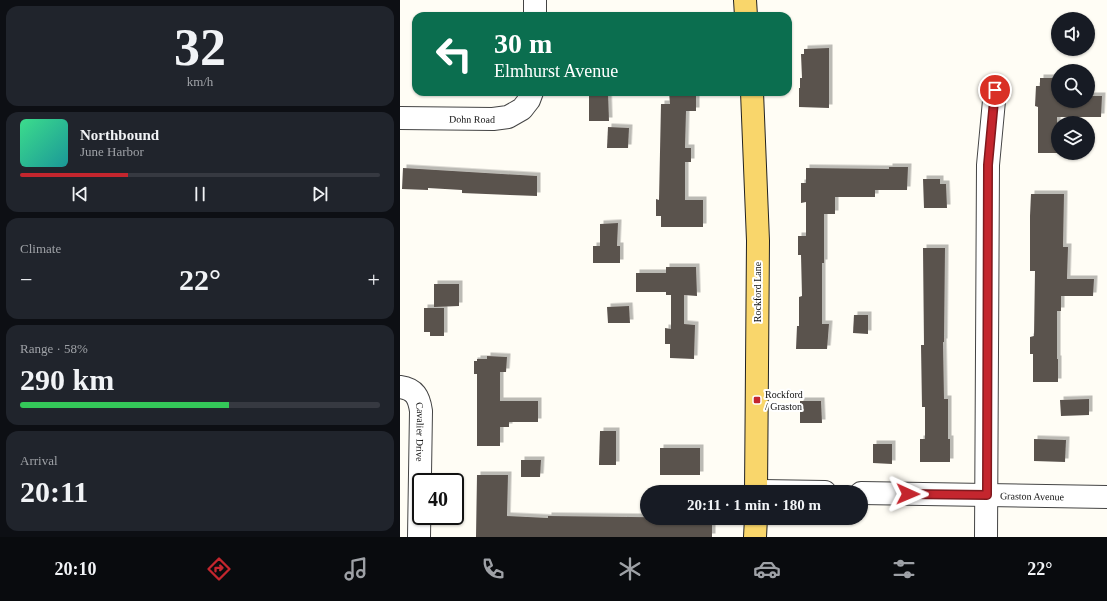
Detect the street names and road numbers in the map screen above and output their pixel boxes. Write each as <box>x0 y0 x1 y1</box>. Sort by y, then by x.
street label: Dohn Road <box>449 114 495 125</box>
street label: Rockford Lane <box>752 261 763 322</box>
street label: Cavalier Drive <box>413 401 426 462</box>
street label: Graston Avenue <box>1000 490 1065 502</box>

